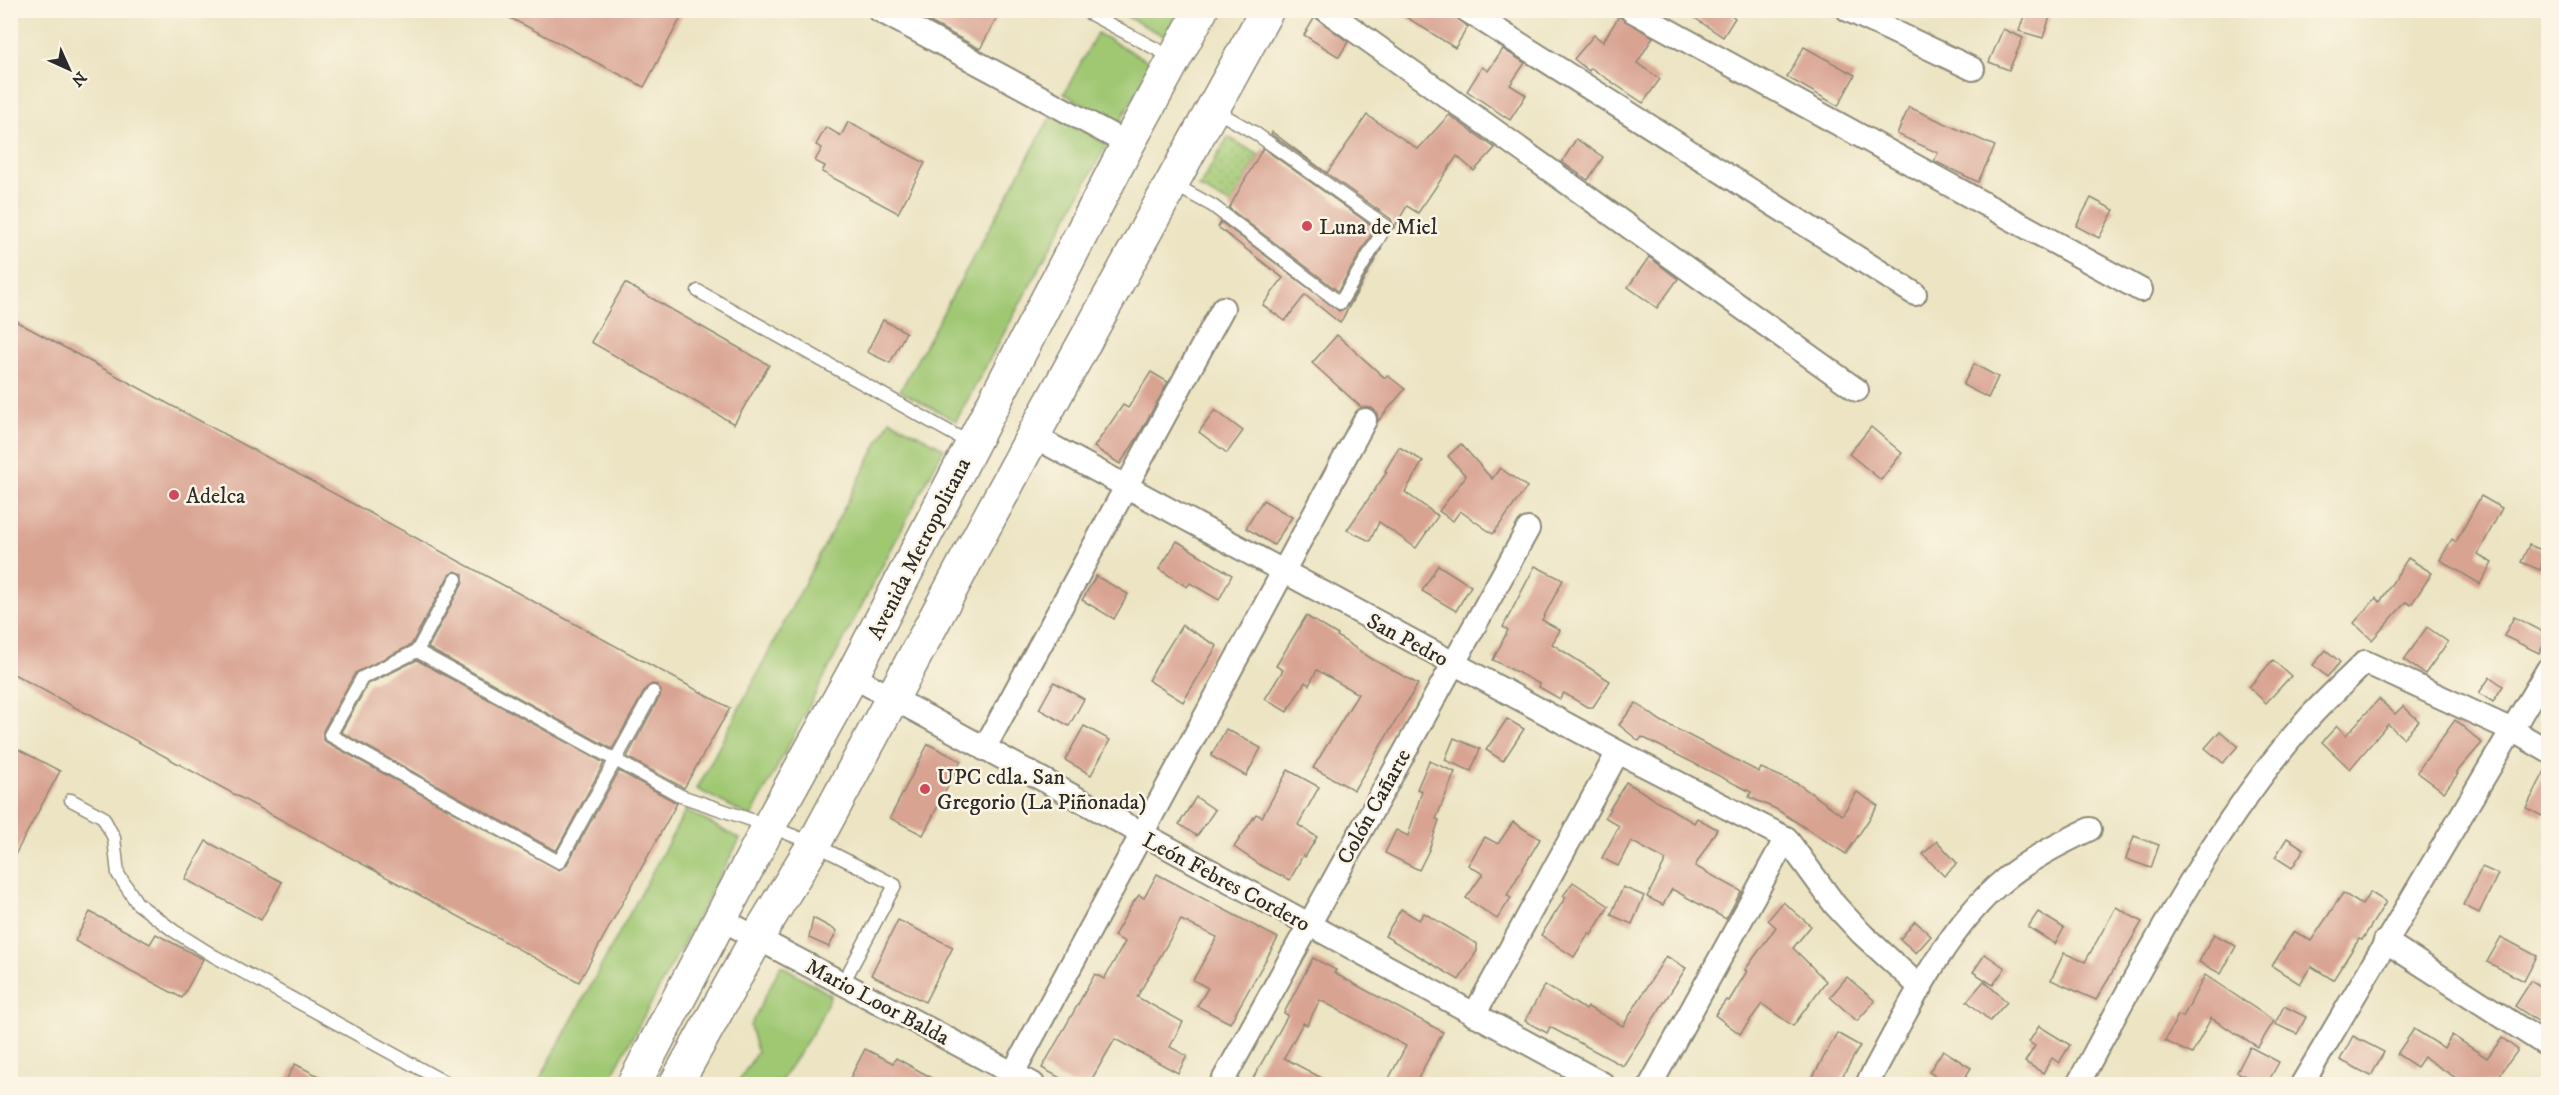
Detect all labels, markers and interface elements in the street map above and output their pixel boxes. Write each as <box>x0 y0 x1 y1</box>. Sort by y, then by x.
north arrow <box>39 39 99 99</box>
text: N <box>67 67 91 91</box>
place label: Luna de Miel <box>1319 214 1438 241</box>
marker: Luna de Miel <box>1300 219 1314 233</box>
street label: Avenida Metropolitana <box>862 453 977 644</box>
place label: Adelca <box>186 483 246 510</box>
marker: Adelca <box>167 488 181 502</box>
street label: San Pedro <box>1362 608 1453 673</box>
street label: Colón Cañarte <box>1332 744 1417 869</box>
place label: UPC cdla. San Gregorio (La Piñonada) <box>937 764 1147 816</box>
marker: UPC cdla. San Gregorio (La Piñonada) <box>918 782 932 796</box>
street label: León Febres Cordero <box>1138 827 1315 938</box>
street label: Mario Loor Balda <box>801 953 954 1052</box>

